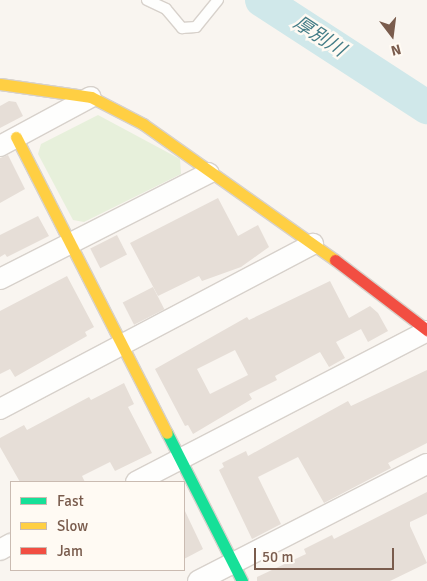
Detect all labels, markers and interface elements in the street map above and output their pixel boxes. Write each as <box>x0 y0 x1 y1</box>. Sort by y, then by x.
north arrow <box>367 10 417 60</box>
water label: 厚別川 <box>289 12 349 62</box>
text: N <box>389 40 403 59</box>
legend <box>10 481 185 571</box>
text: Fast <box>57 492 84 510</box>
text: Slow <box>57 517 88 535</box>
scale bar <box>257 538 397 570</box>
text: Jam <box>57 542 83 560</box>
text: 50 m <box>262 548 293 566</box>

